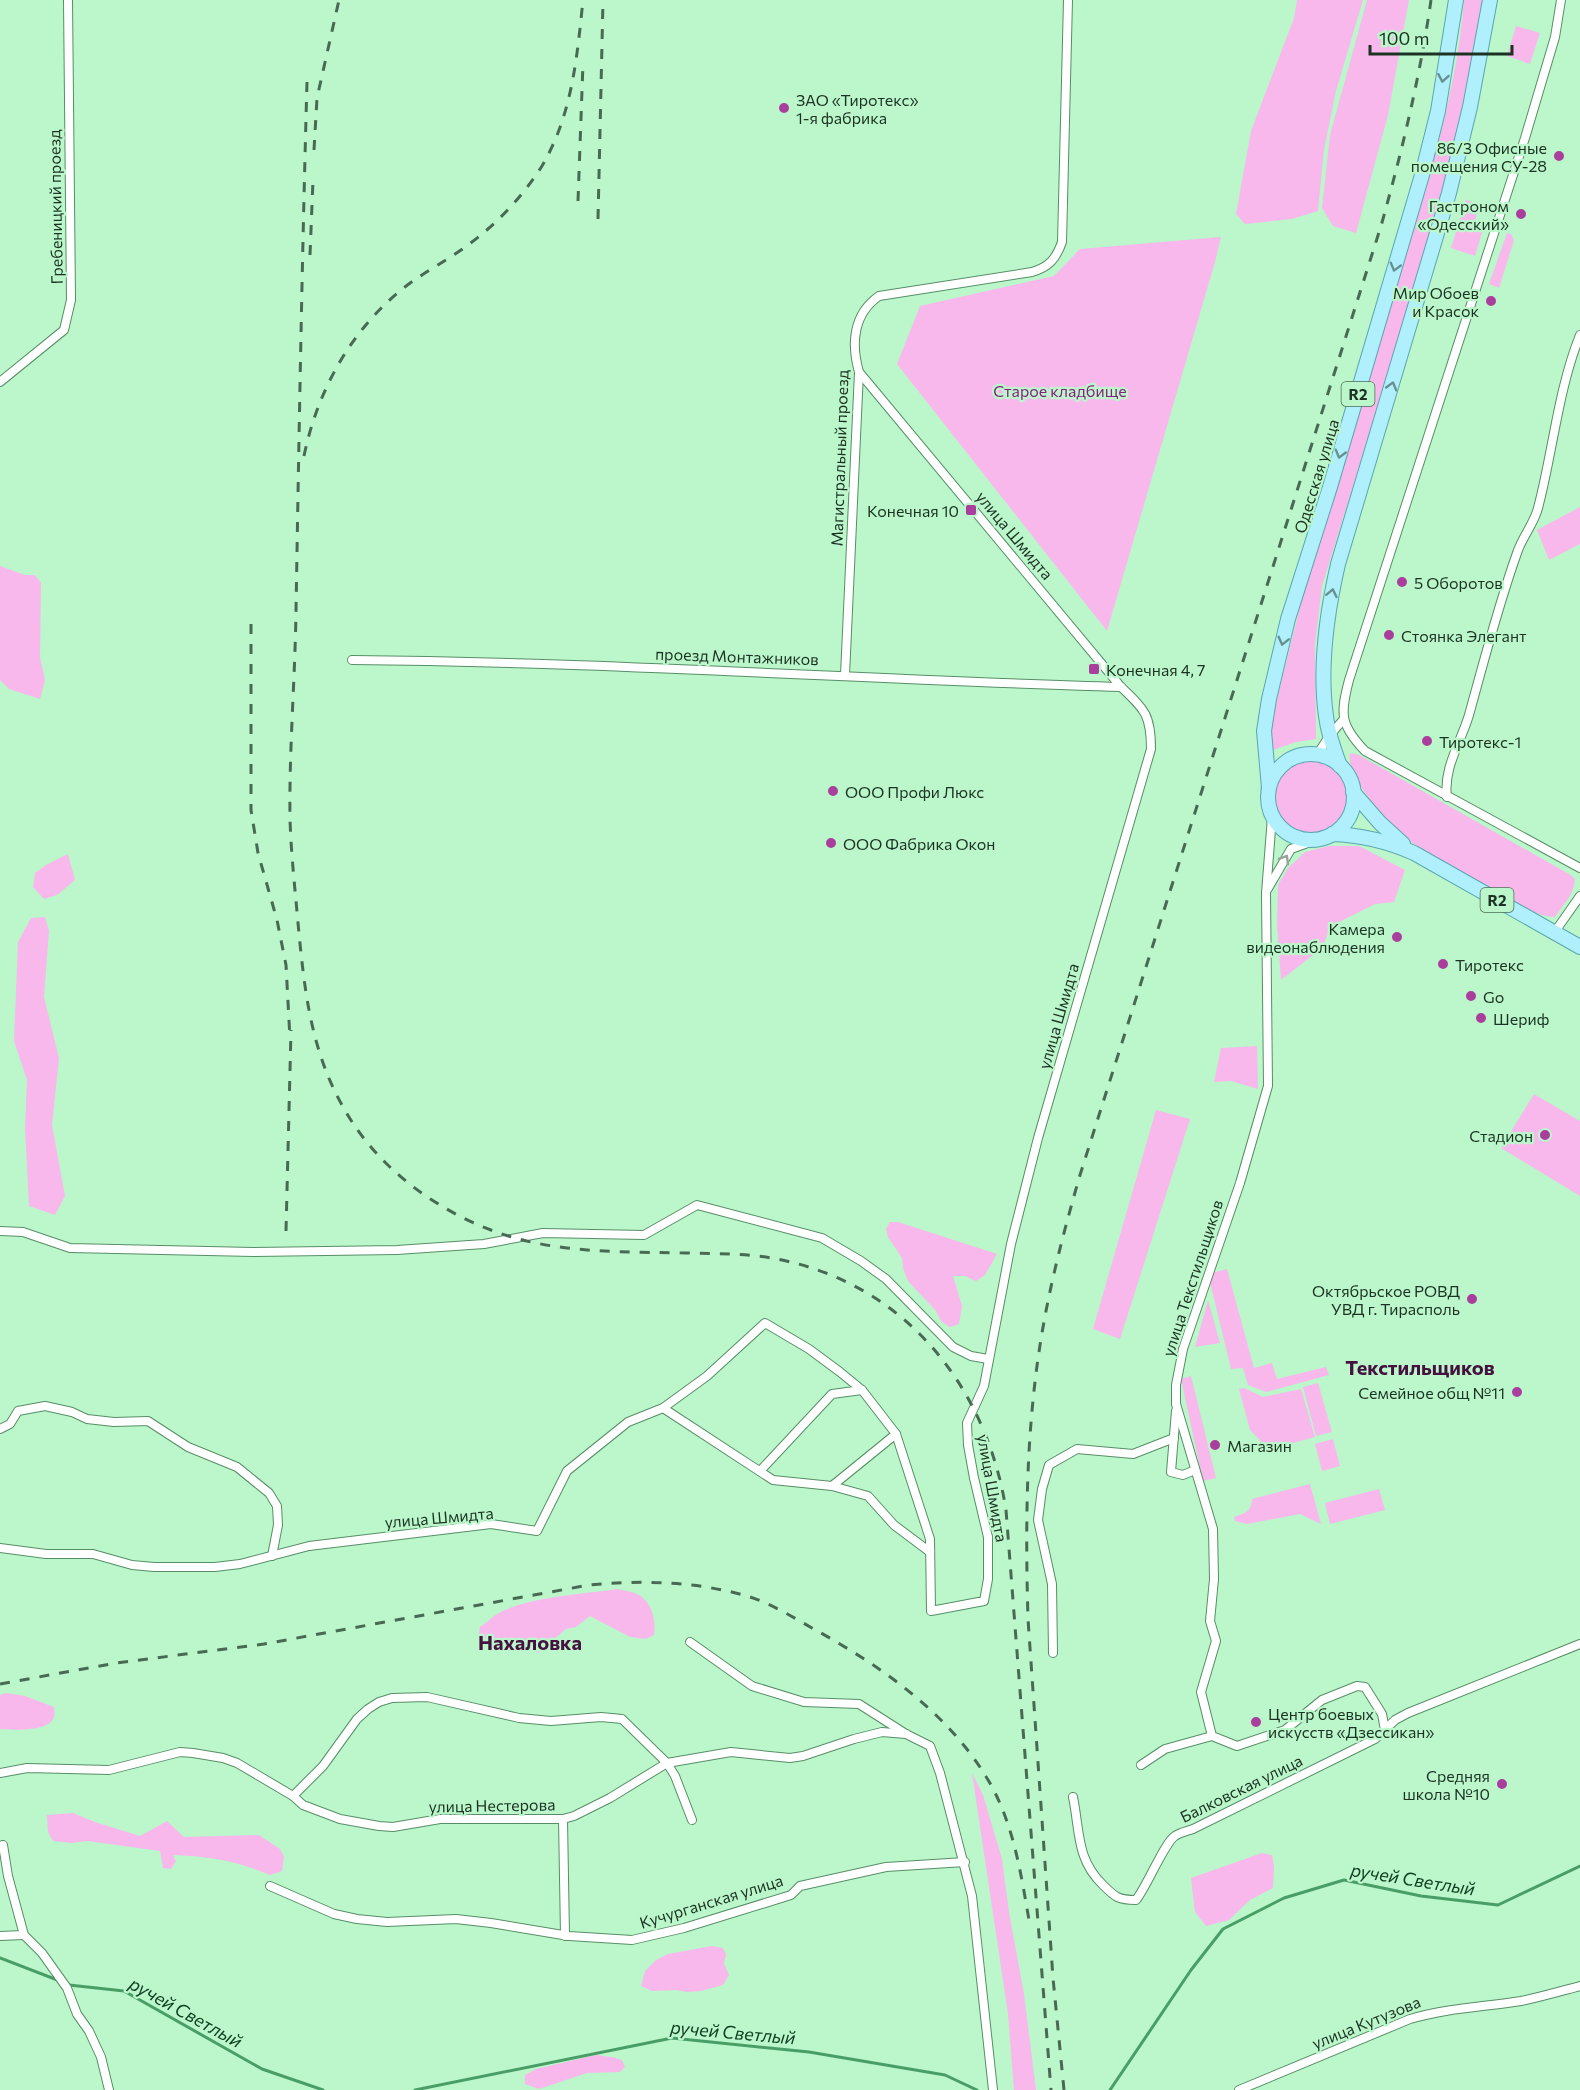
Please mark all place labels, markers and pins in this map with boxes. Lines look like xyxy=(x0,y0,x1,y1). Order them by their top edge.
place label: ЗАО «Тиротекс» 1-я фабрика xyxy=(796,90,919,127)
marker: ЗАО «Тиротекс» 1-я фабрика xyxy=(777,101,791,115)
place label: 86/3 Офисные помещения СУ-28 xyxy=(1411,138,1547,175)
marker: 86/3 Офисные помещения СУ-28 xyxy=(1552,149,1566,163)
place label: Гастроном «Одесский» xyxy=(1417,196,1509,233)
marker: Гастроном «Одесский» xyxy=(1514,207,1528,221)
place label: Мир Обоев и Красок xyxy=(1393,283,1479,320)
marker: Мир Обоев и Красок xyxy=(1484,294,1498,308)
place label: Конечная 10 xyxy=(867,501,959,520)
marker: Конечная 10 xyxy=(964,503,978,517)
place label: 5 Оборотов xyxy=(1414,573,1503,592)
marker: 5 Оборотов xyxy=(1395,575,1409,589)
place label: Стоянка Элегант xyxy=(1401,626,1527,645)
marker: Стоянка Элегант xyxy=(1382,628,1396,642)
place label: Конечная 4, 7 xyxy=(1106,660,1205,679)
marker: Конечная 4, 7 xyxy=(1087,662,1101,676)
place label: Тиротекс-1 xyxy=(1439,732,1521,751)
marker: Тиротекс-1 xyxy=(1420,734,1434,748)
place label: ООО Профи Люкс xyxy=(845,782,984,801)
marker: ООО Профи Люкс xyxy=(826,784,840,798)
place label: ООО Фабрика Окон xyxy=(843,834,995,853)
marker: ООО Фабрика Окон xyxy=(824,836,838,850)
place label: Камера видеонаблюдения xyxy=(1246,919,1385,956)
marker: Камера видеонаблюдения xyxy=(1390,930,1404,944)
place label: Тиротекс xyxy=(1455,955,1524,974)
marker: Тиротекс xyxy=(1436,957,1450,971)
place label: Go xyxy=(1483,987,1504,1006)
marker: Go xyxy=(1464,989,1478,1003)
place label: Шериф xyxy=(1493,1009,1549,1028)
marker: Шериф xyxy=(1474,1011,1488,1025)
place label: Стадион xyxy=(1469,1126,1533,1145)
marker: Стадион xyxy=(1538,1128,1552,1142)
place label: Октябрьское РОВД УВД г. Тирасполь xyxy=(1312,1281,1460,1318)
marker: Октябрьское РОВД УВД г. Тирасполь xyxy=(1465,1292,1479,1306)
place label: Семейное общ №11 xyxy=(1358,1383,1505,1402)
marker: Семейное общ №11 xyxy=(1510,1385,1524,1399)
place label: Магазин xyxy=(1227,1436,1292,1455)
marker: Магазин xyxy=(1208,1438,1222,1452)
place label: Центр боевых искусств «Дзессикан» xyxy=(1268,1704,1434,1741)
marker: Центр боевых искусств «Дзессикан» xyxy=(1249,1715,1263,1729)
place label: Средняя школа №10 xyxy=(1402,1766,1490,1803)
marker: Средняя школа №10 xyxy=(1495,1777,1509,1791)

